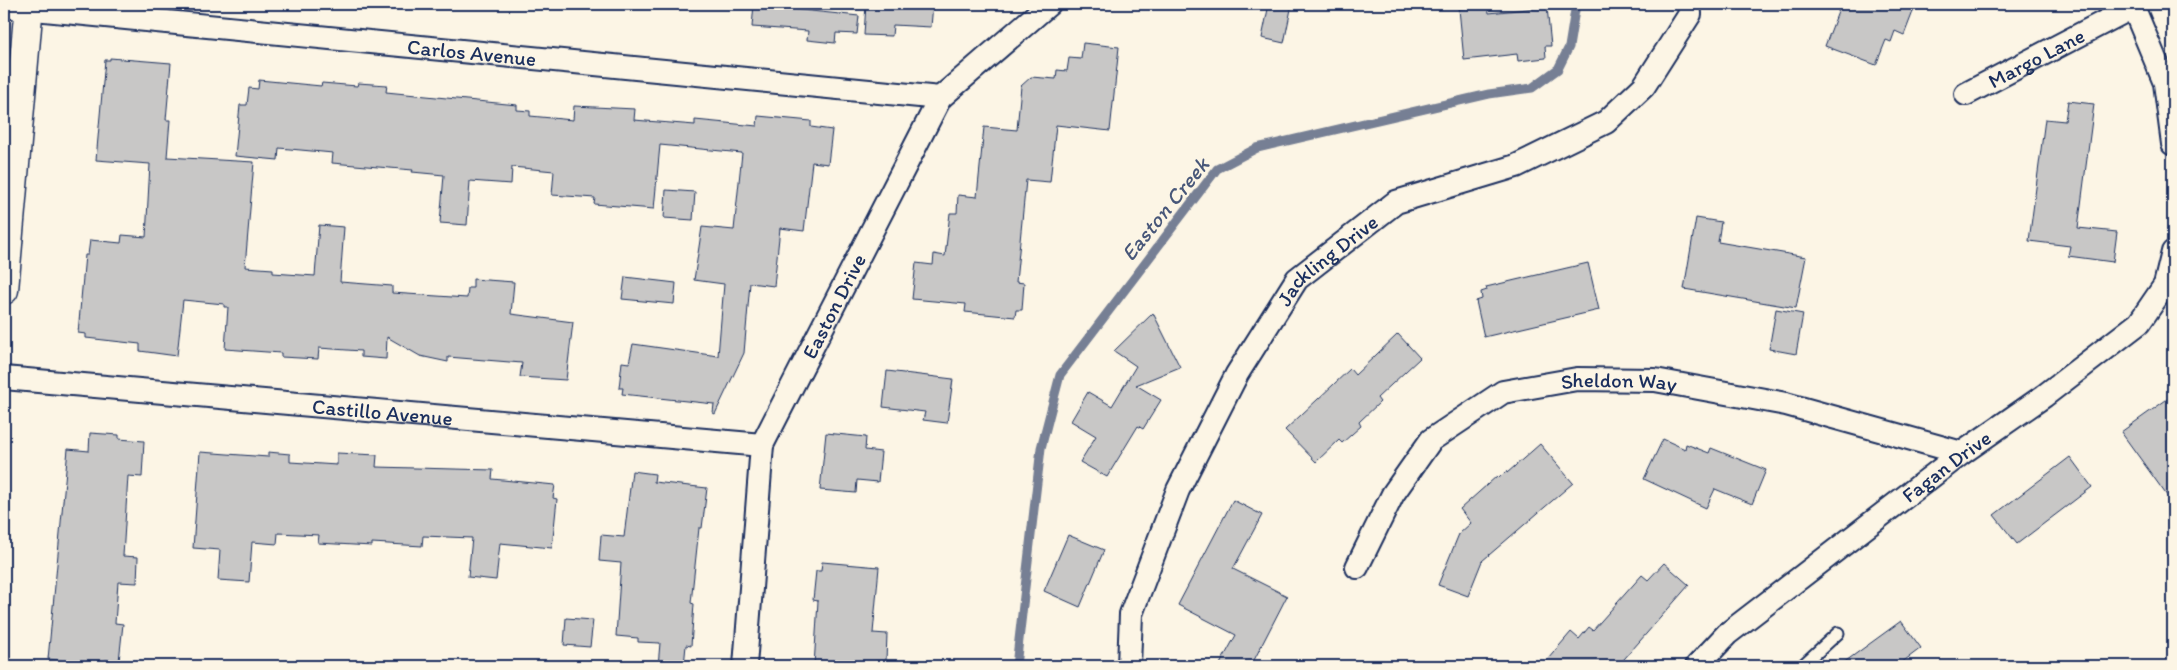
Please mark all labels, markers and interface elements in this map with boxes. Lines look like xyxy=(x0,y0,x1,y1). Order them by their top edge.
street label: Margo Lane xyxy=(1984,22,2089,93)
street label: Carlos Avenue xyxy=(406,33,537,71)
water label: Easton Creek xyxy=(1115,150,1216,266)
street label: Jackling Drive xyxy=(1271,209,1382,310)
street label: Easton Drive xyxy=(796,249,871,363)
street label: Sheldon Way xyxy=(1559,366,1679,396)
street label: Castillo Avenue xyxy=(311,393,454,430)
street label: Fagan Drive xyxy=(1897,425,1995,507)

